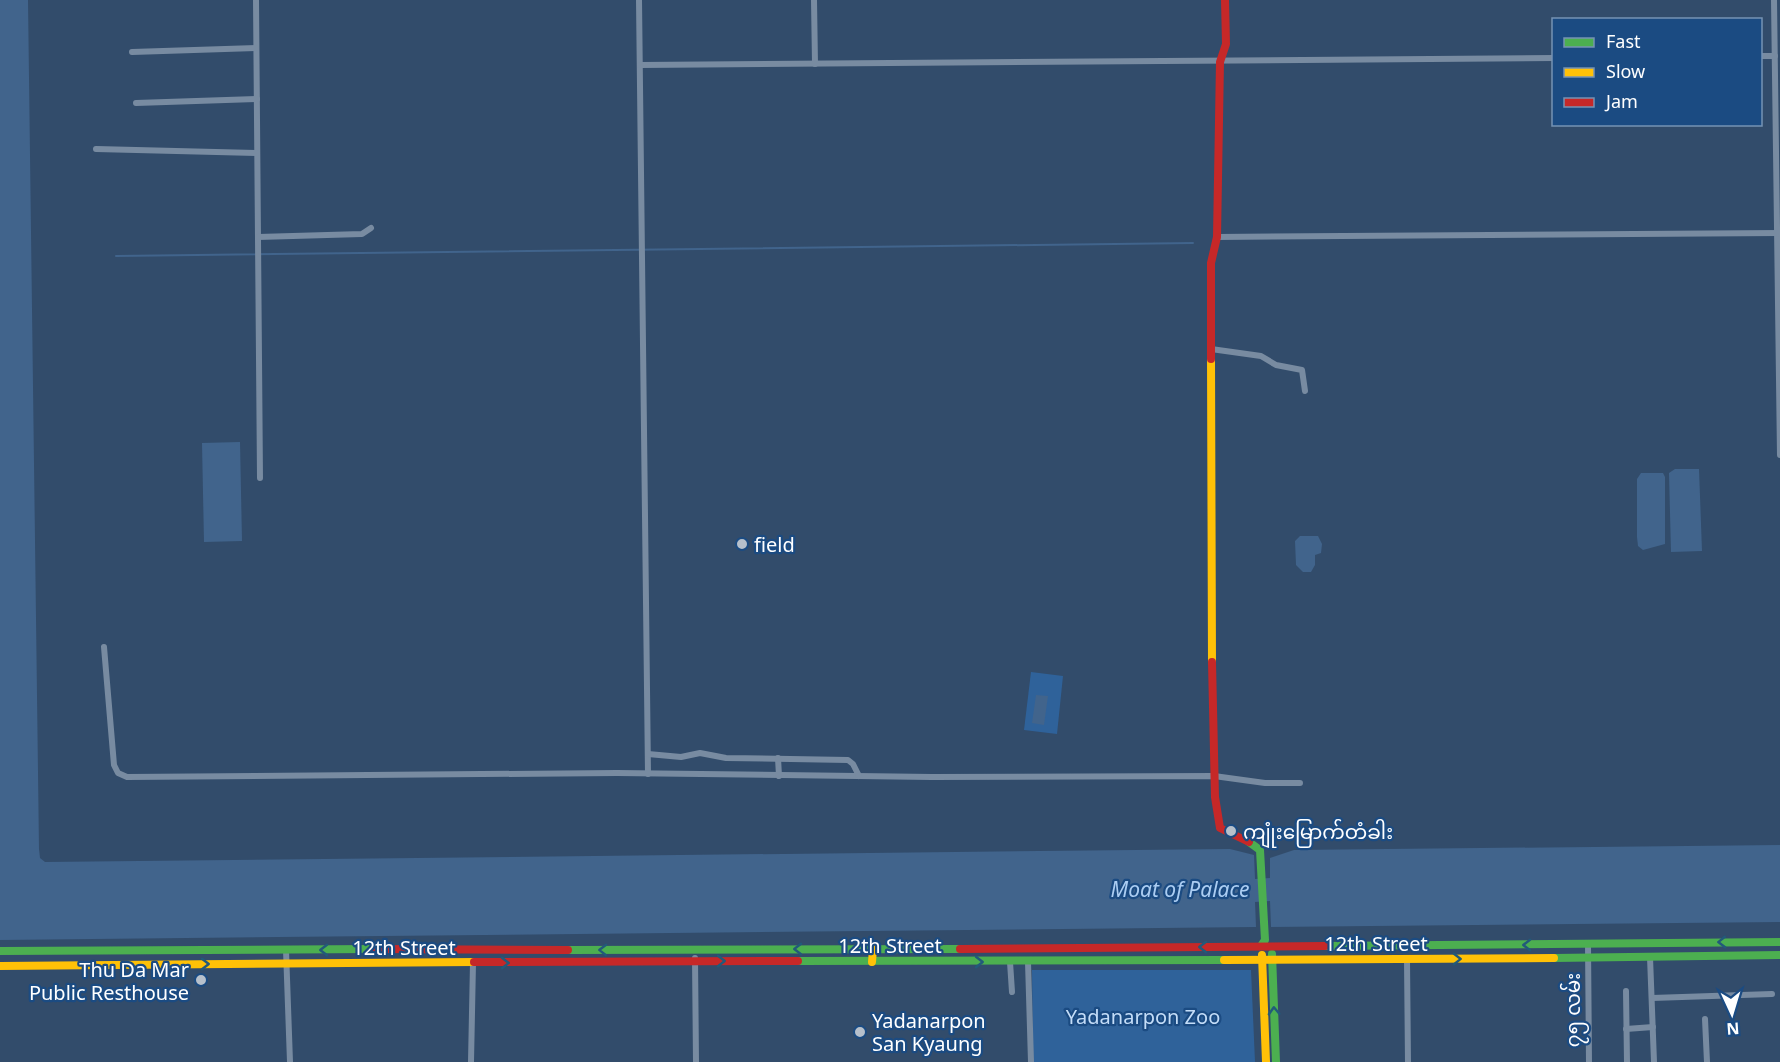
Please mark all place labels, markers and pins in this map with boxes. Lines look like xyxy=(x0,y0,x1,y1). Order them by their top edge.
place label: field xyxy=(754,531,795,558)
marker: field xyxy=(735,537,749,551)
place label: ကျုံးမြောက်တံခါး xyxy=(1243,818,1393,848)
marker: ကျုံးမြောက်တံခါး xyxy=(1224,824,1238,838)
place label: Thu Da Mar Public Resthouse xyxy=(29,956,189,1006)
marker: Thu Da Mar Public Resthouse xyxy=(194,973,208,987)
place label: Yadanarpon San Kyaung xyxy=(872,1007,986,1057)
marker: Yadanarpon San Kyaung xyxy=(853,1025,867,1039)

